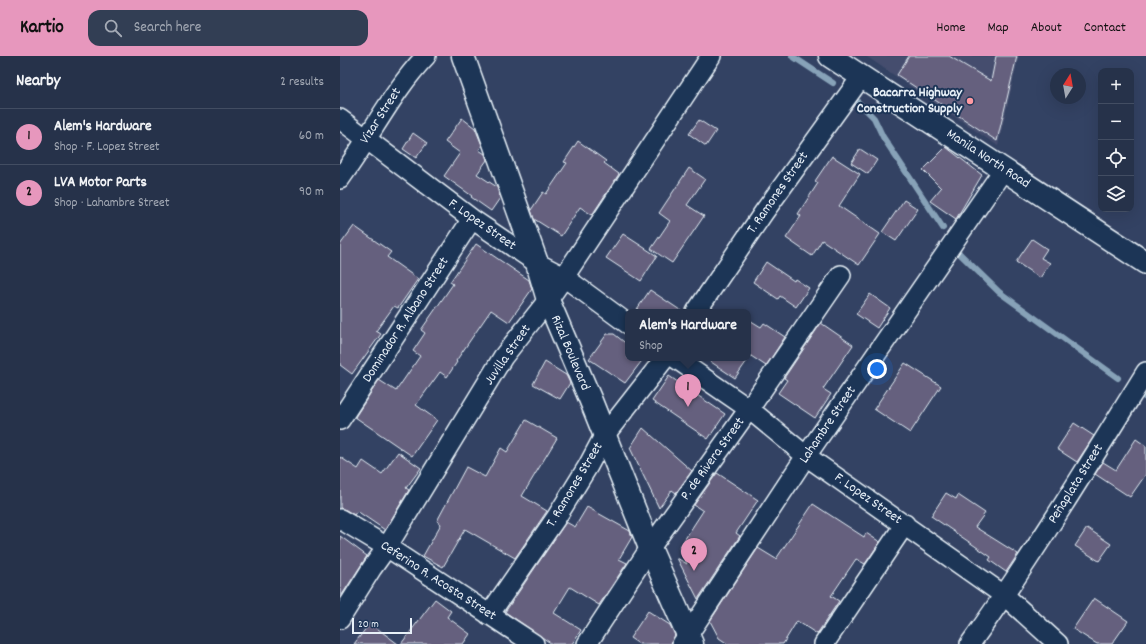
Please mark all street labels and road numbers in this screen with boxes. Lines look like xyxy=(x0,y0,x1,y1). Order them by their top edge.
street label: Vizar Street xyxy=(355,84,407,148)
street label: Manila North Road xyxy=(942,124,1034,194)
street label: T. Ramones Street xyxy=(742,148,814,238)
street label: F. Lopez Street xyxy=(444,194,520,256)
street label: Dominador R. Albano Street xyxy=(358,253,454,387)
street label: Rizal Boulevard xyxy=(545,312,595,394)
street label: Juvilla Street xyxy=(480,321,536,389)
street label: Lahambre Street xyxy=(795,382,861,468)
street label: P. de Rivera Street xyxy=(676,413,750,505)
street label: T. Ramones Street xyxy=(542,439,608,531)
street label: Peñaplata Street xyxy=(1043,440,1109,528)
street label: F. Lopez Street xyxy=(830,468,906,530)
street label: Ceferino R. Acosta Street xyxy=(376,536,500,626)

